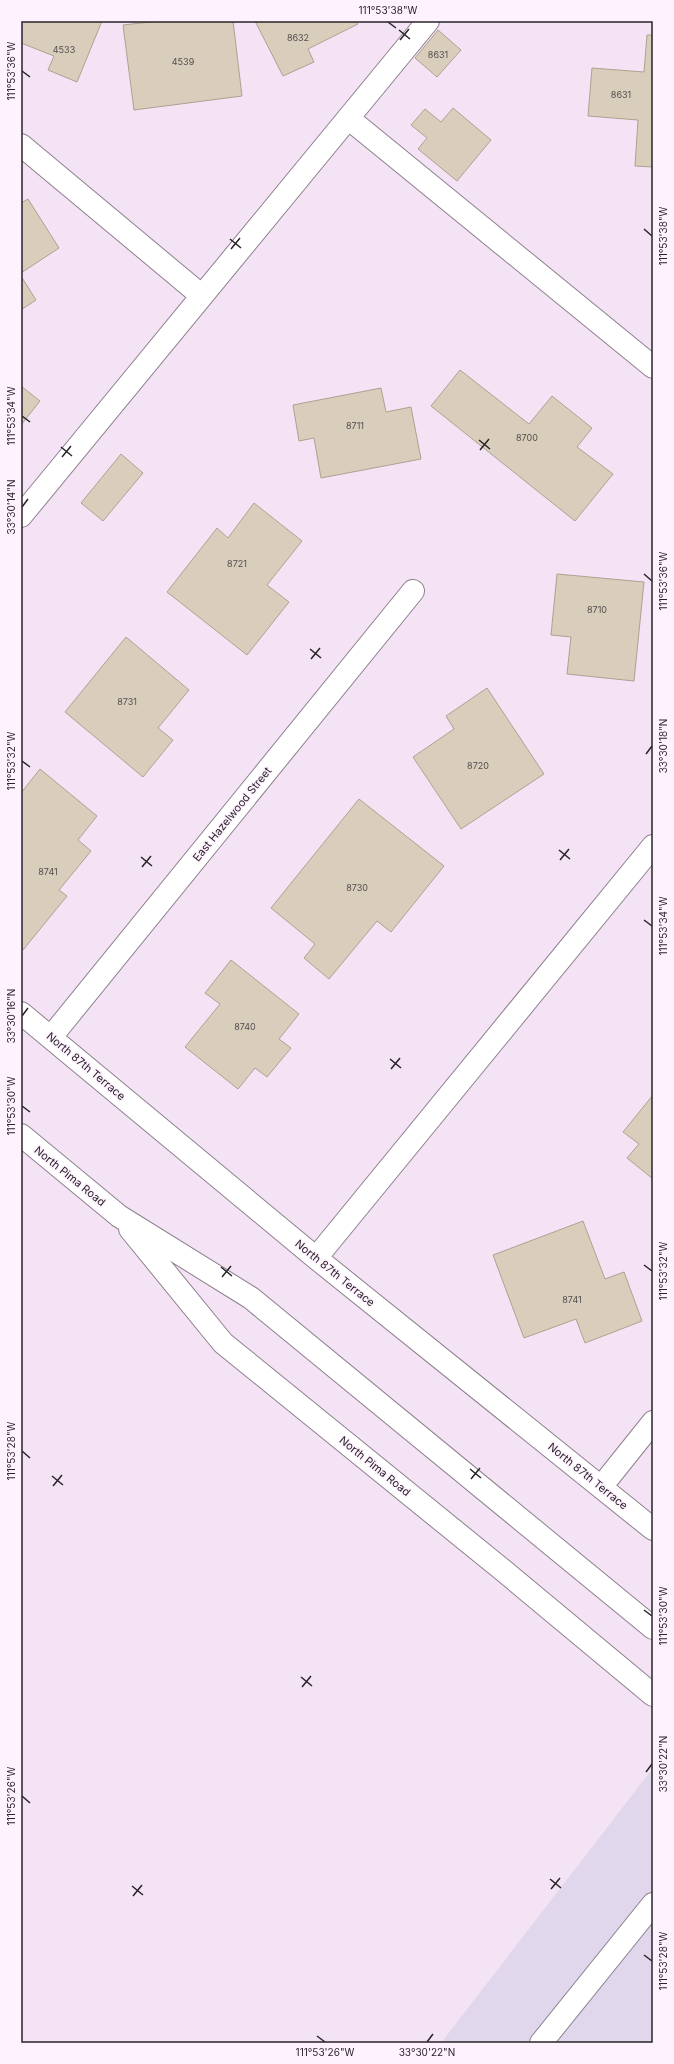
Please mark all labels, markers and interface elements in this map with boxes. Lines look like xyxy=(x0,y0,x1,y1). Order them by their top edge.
text: 111°53'38"W xyxy=(359,4,418,16)
house number: 8632 xyxy=(287,32,309,43)
text: 111°53'36"W xyxy=(5,41,17,100)
house number: 4533 xyxy=(53,44,76,55)
house number: 8631 xyxy=(428,49,448,60)
house number: 4539 xyxy=(172,56,195,67)
house number: 8631 xyxy=(611,89,631,100)
text: 111°53'38"W xyxy=(657,206,669,265)
text: 111°53'34"W xyxy=(5,386,17,446)
house number: 8711 xyxy=(346,420,364,431)
house number: 8700 xyxy=(516,432,538,443)
text: 33°30'14"N xyxy=(5,480,17,534)
text: 111°53'36"W xyxy=(657,551,669,610)
house number: 8721 xyxy=(227,558,247,569)
house number: 8710 xyxy=(587,604,607,615)
house number: 8731 xyxy=(117,696,137,707)
text: 33°30'18"N xyxy=(657,719,669,773)
text: 111°53'32"W xyxy=(5,731,17,790)
house number: 8720 xyxy=(467,760,489,771)
street label: East Hazelwood Street xyxy=(190,764,275,864)
house number: 8741 xyxy=(38,866,58,877)
house number: 8730 xyxy=(346,882,368,893)
text: 111°53'34"W xyxy=(657,896,669,956)
text: 33°30'16"N xyxy=(5,989,17,1043)
house number: 8740 xyxy=(234,1021,256,1032)
street label: North 87th Terrace xyxy=(44,1029,128,1103)
text: 111°53'30"W xyxy=(5,1076,17,1136)
street label: North Pima Road xyxy=(32,1143,108,1209)
street label: North 87th Terrace xyxy=(292,1237,378,1309)
text: 111°53'32"W xyxy=(657,1241,669,1300)
house number: 8741 xyxy=(562,1294,582,1305)
text: 111°53'28"W xyxy=(5,1421,17,1480)
street label: North Pima Road xyxy=(337,1433,413,1499)
street label: North 87th Terrace xyxy=(545,1440,631,1512)
text: 111°53'30"W xyxy=(657,1586,669,1646)
text: 33°30'22"N xyxy=(657,1736,669,1792)
text: 111°53'26"W xyxy=(5,1766,17,1825)
text: 111°53'28"W xyxy=(657,1931,669,1990)
text: 111°53'26"W xyxy=(296,2046,355,2058)
text: 33°30'22"N xyxy=(399,2046,455,2058)

